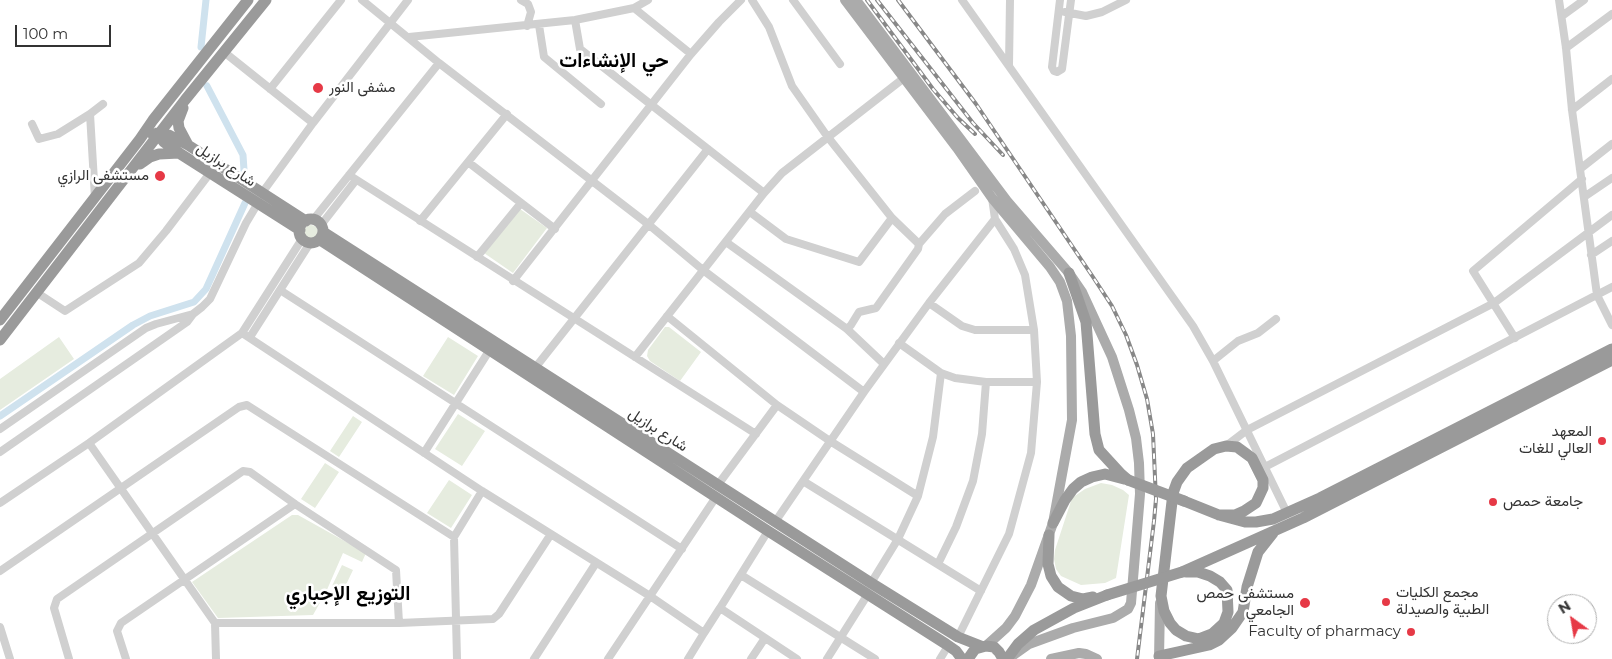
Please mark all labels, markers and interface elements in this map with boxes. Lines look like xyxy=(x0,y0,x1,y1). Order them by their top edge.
scale bar xyxy=(18,15,114,47)
text: 100 m xyxy=(23,24,68,43)
district label: حي الإنشاءات xyxy=(559,49,669,73)
place label: مشفى النور xyxy=(329,79,395,97)
marker: مشفى النور xyxy=(311,81,325,95)
street label: شارع برازيل xyxy=(193,139,259,191)
place label: مستشفى الرازي xyxy=(57,167,149,185)
marker: مستشفى الرازي xyxy=(153,169,167,183)
street label: شارع برازيل xyxy=(625,404,691,456)
place label: المعهد العالي للغات xyxy=(1519,423,1592,458)
marker: المعهد العالي للغات xyxy=(1596,435,1608,447)
place label: جامعة حمص xyxy=(1503,493,1583,511)
marker: جامعة حمص xyxy=(1487,496,1499,508)
district label: التوزيع الإجباري xyxy=(286,582,410,606)
place label: مجمع الكليات الطبية والصيدلة xyxy=(1396,584,1489,619)
place label: مستشفى حمص الجامعي xyxy=(1196,585,1294,620)
north arrow xyxy=(1547,594,1597,644)
marker: مستشفى حمص الجامعي xyxy=(1298,596,1312,610)
marker: مجمع الكليات الطبية والصيدلة xyxy=(1380,596,1392,608)
text: N xyxy=(1555,596,1574,618)
place label: Faculty of pharmacy xyxy=(1248,623,1401,641)
marker: Faculty of pharmacy xyxy=(1405,626,1417,638)

